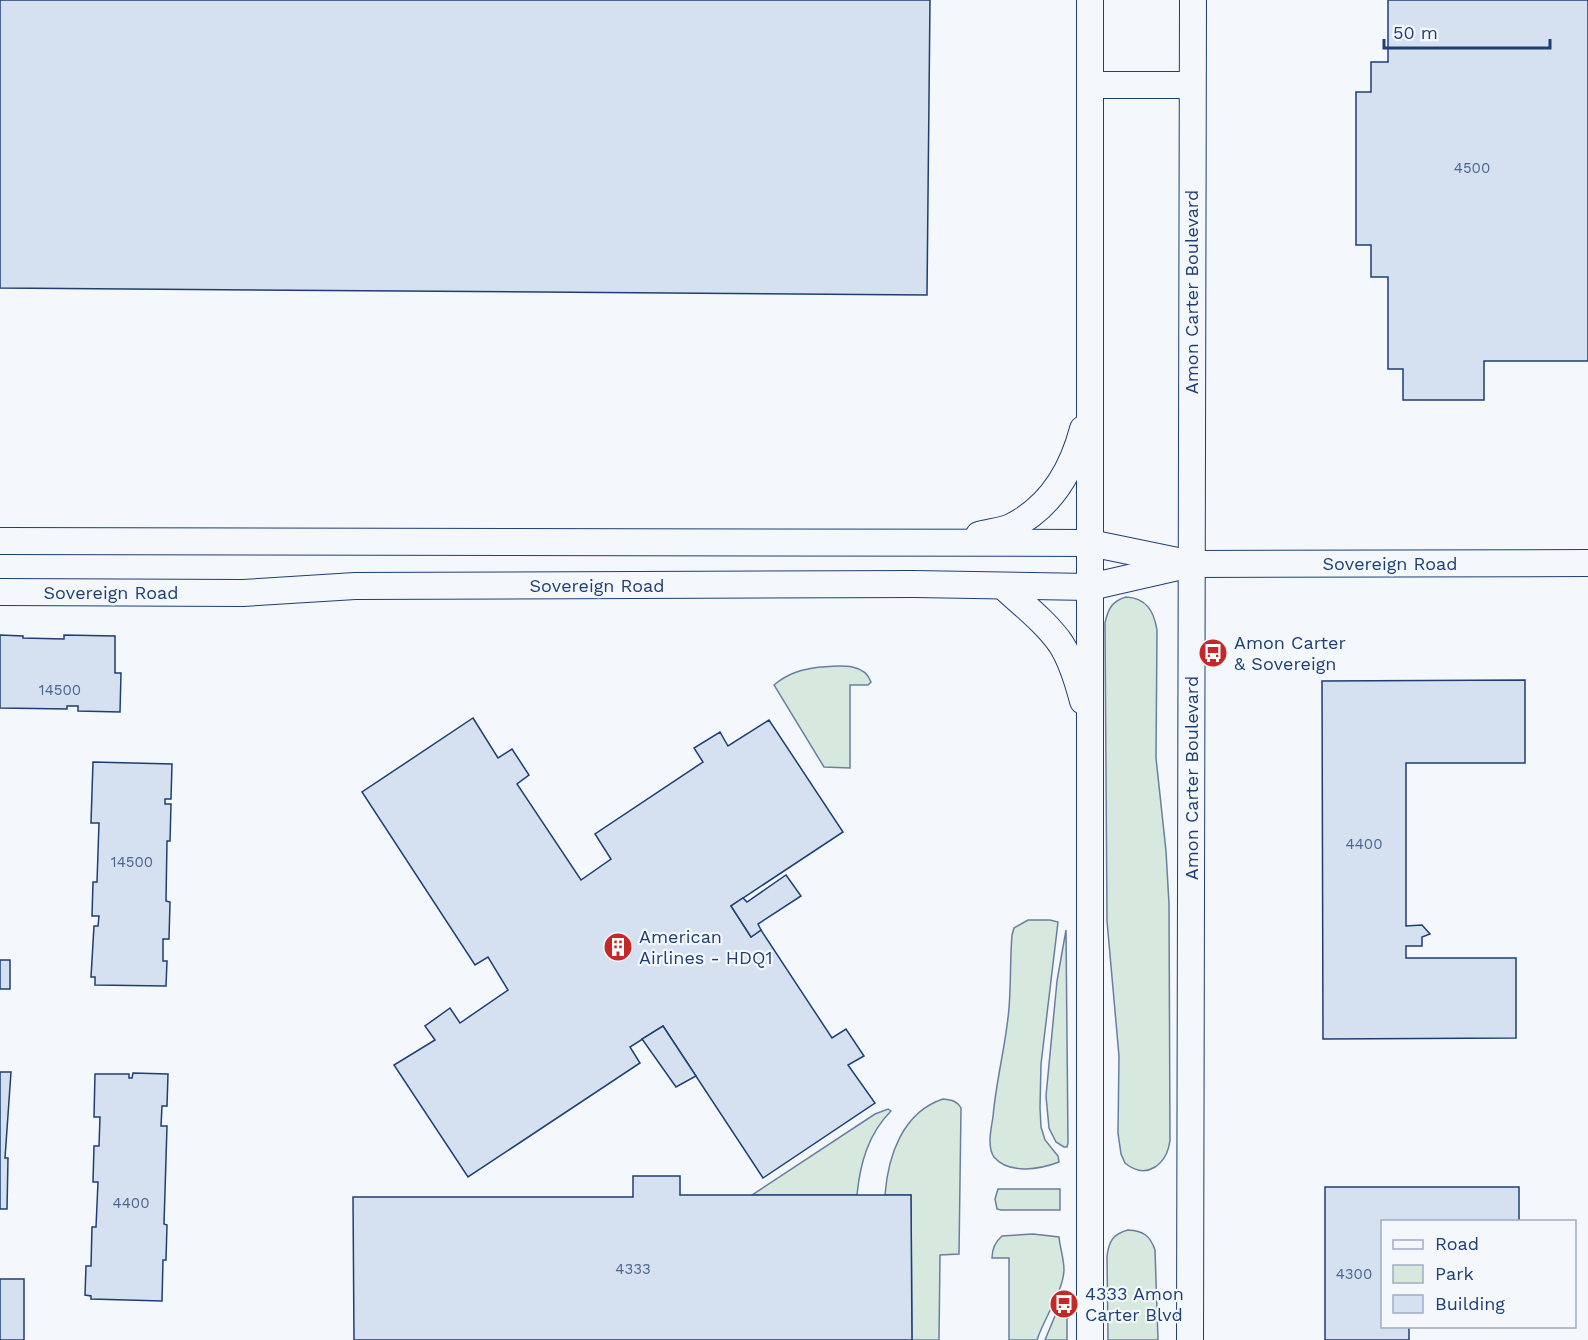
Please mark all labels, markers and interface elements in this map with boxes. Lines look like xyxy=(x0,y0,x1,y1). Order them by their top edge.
scale bar xyxy=(1384,12,1550,50)
text: 50 m xyxy=(1393,22,1438,43)
house number: 4500 xyxy=(1454,159,1490,177)
street label: Amon Carter Boulevard xyxy=(1181,190,1202,394)
street label: Sovereign Road xyxy=(1322,553,1458,574)
street label: Sovereign Road xyxy=(529,575,665,596)
street label: Sovereign Road xyxy=(43,582,179,603)
place label: Amon Carter & Sovereign xyxy=(1234,632,1346,674)
bus stop icon: Amon Carter & Sovereign xyxy=(1197,637,1229,669)
street label: Amon Carter Boulevard xyxy=(1181,676,1202,880)
house number: 14500 xyxy=(39,681,81,699)
house number: 4400 xyxy=(1346,835,1383,853)
house number: 14500 xyxy=(111,853,153,871)
place label: American Airlines - HDQ1 xyxy=(639,926,772,968)
building icon: American Airlines - HDQ1 xyxy=(602,931,634,963)
house number: 4400 xyxy=(113,1194,150,1212)
legend xyxy=(1381,1220,1576,1328)
text: Road xyxy=(1435,1233,1479,1254)
house number: 4333 xyxy=(615,1260,651,1278)
text: Park xyxy=(1435,1263,1474,1284)
house number: 4300 xyxy=(1336,1265,1372,1283)
place label: 4333 Amon Carter Blvd xyxy=(1085,1283,1184,1325)
bus stop icon: 4333 Amon Carter Blvd xyxy=(1048,1288,1080,1320)
text: Building xyxy=(1435,1293,1505,1314)

